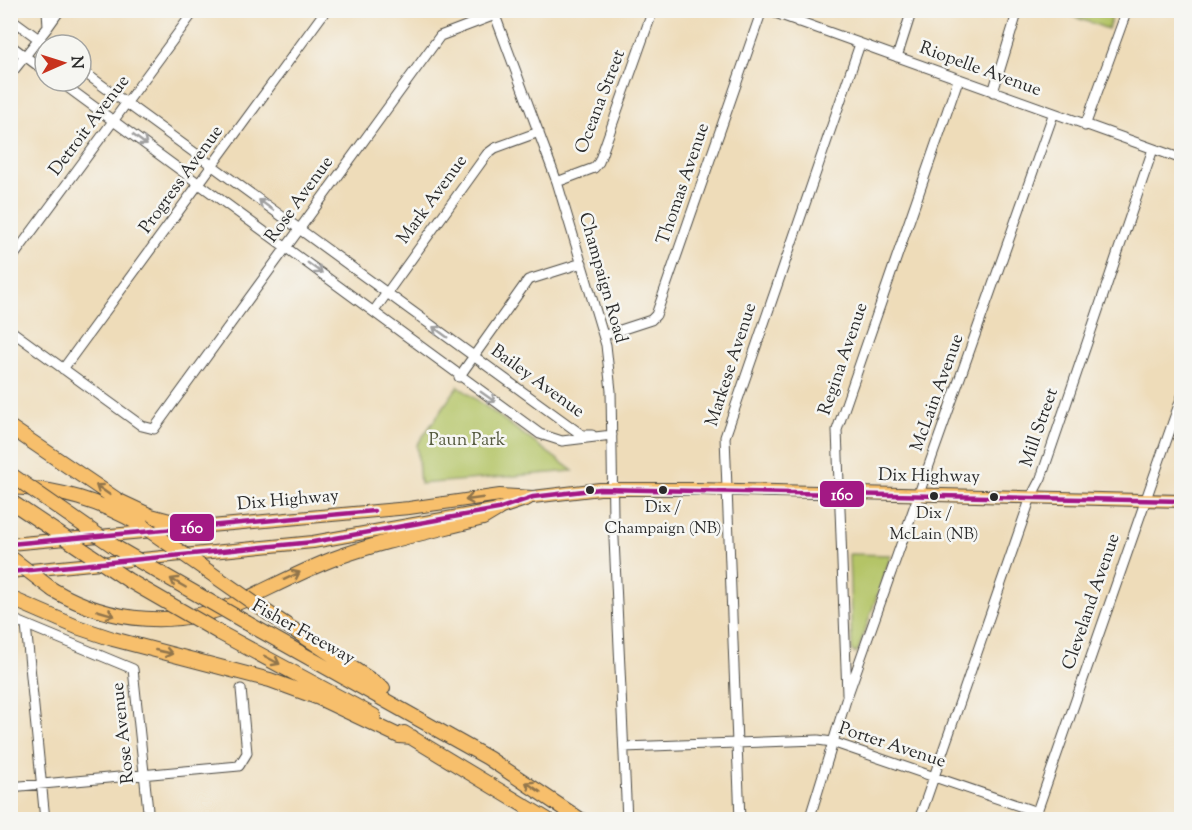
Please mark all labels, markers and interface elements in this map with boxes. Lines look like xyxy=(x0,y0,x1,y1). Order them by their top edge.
north arrow xyxy=(33,33,93,93)
street label: Riopelle Avenue xyxy=(915,36,1045,104)
street label: Oceana Street xyxy=(569,46,633,158)
text: N xyxy=(64,55,87,70)
street label: Detroit Avenue xyxy=(43,70,137,182)
street label: Progress Avenue xyxy=(134,120,230,240)
street label: Thomas Avenue xyxy=(651,120,717,248)
one-way arrow xyxy=(132,134,148,146)
street label: Mark Avenue xyxy=(392,150,474,250)
street label: Rose Avenue xyxy=(260,151,340,249)
one-way arrow xyxy=(258,199,274,211)
street label: Champaign Road xyxy=(571,209,633,347)
one-way arrow xyxy=(306,261,322,274)
street label: Regina Avenue xyxy=(813,299,875,419)
street label: Markese Avenue xyxy=(700,300,764,430)
one-way arrow xyxy=(433,326,449,339)
street label: McLain Avenue xyxy=(905,331,971,455)
street label: Bailey Avenue xyxy=(485,339,589,425)
street label: Mill Street xyxy=(1014,385,1066,471)
one-way arrow xyxy=(479,391,495,403)
park label: Paun Park xyxy=(428,428,506,454)
street label: Dix Highway xyxy=(878,463,980,491)
line badge: 160 xyxy=(819,480,865,508)
one-way arrow xyxy=(95,484,112,497)
street label: Dix Highway xyxy=(236,484,340,518)
unlabelled marker xyxy=(584,484,596,496)
marker: Dix / Champaign (NB) xyxy=(657,484,669,496)
text: 160 xyxy=(831,485,853,508)
marker: Dix / McLain (NB) xyxy=(928,490,940,502)
unlabelled marker xyxy=(988,491,1000,503)
one-way arrow xyxy=(465,493,485,504)
place label: Dix / Champaign (NB) xyxy=(605,497,721,541)
place label: Dix / McLain (NB) xyxy=(890,503,978,547)
line badge: 160 xyxy=(169,513,215,542)
text: 160 xyxy=(181,518,203,541)
street label: Cleveland Avenue xyxy=(1056,530,1128,674)
one-way arrow xyxy=(283,570,301,582)
one-way arrow xyxy=(170,577,187,589)
street label: Fisher Freeway xyxy=(247,594,359,672)
one-way arrow xyxy=(96,608,115,619)
one-way arrow xyxy=(155,646,174,658)
one-way arrow xyxy=(263,654,280,666)
street label: Rose Avenue xyxy=(106,681,142,785)
street label: Porter Avenue xyxy=(835,716,949,776)
one-way arrow xyxy=(525,781,542,793)

